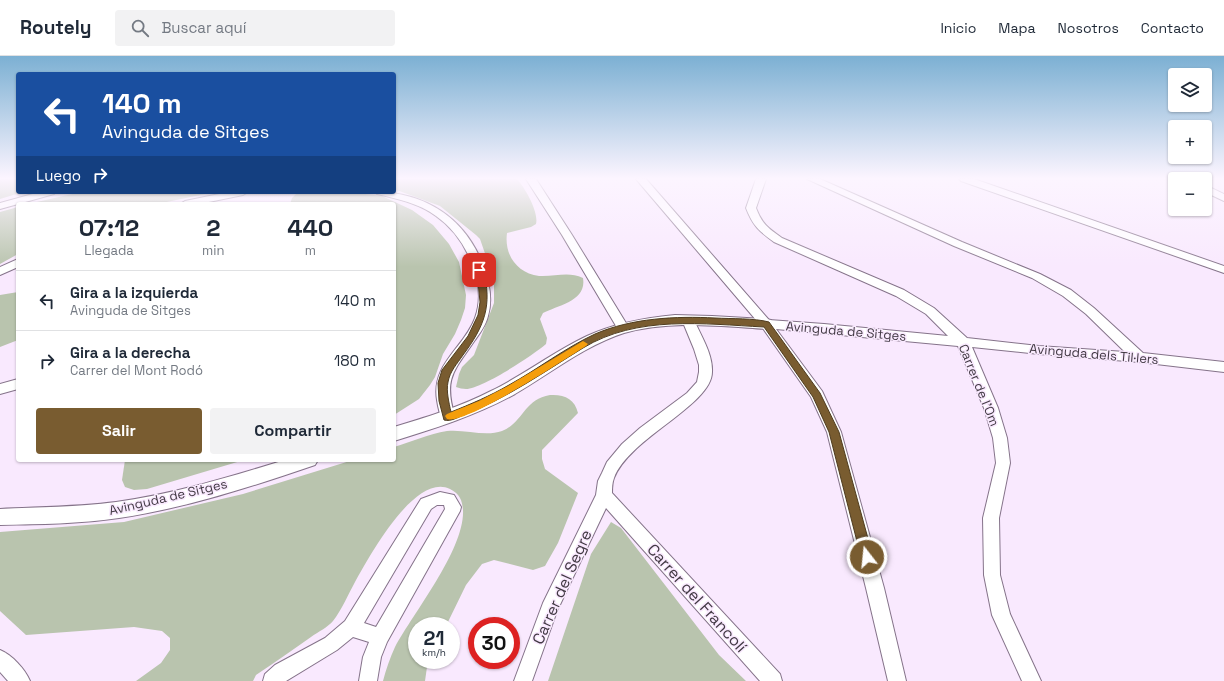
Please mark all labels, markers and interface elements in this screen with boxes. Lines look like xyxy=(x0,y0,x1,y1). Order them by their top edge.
search box xyxy=(115,10,395,46)
text: Routely xyxy=(20,15,91,40)
icon: search xyxy=(129,17,151,39)
text: Buscar aquí xyxy=(161,18,246,37)
text: Inicio xyxy=(940,19,976,37)
text: Mapa xyxy=(998,19,1036,37)
text: Nosotros xyxy=(1058,19,1119,37)
text: Contacto xyxy=(1141,19,1204,37)
map controls xyxy=(1168,68,1212,216)
button: layers xyxy=(1168,68,1212,112)
text: 140 m xyxy=(102,85,182,121)
icon: left xyxy=(36,88,88,140)
text: Avinguda de Sitges xyxy=(102,120,269,143)
button: + xyxy=(1168,120,1212,164)
icon: right xyxy=(89,164,111,186)
text: Luego xyxy=(36,166,81,185)
button: − xyxy=(1168,172,1212,216)
text: 07:12 xyxy=(79,212,139,243)
text: 2 xyxy=(206,212,220,243)
text: 440 xyxy=(287,212,333,243)
text: Llegada xyxy=(84,242,134,259)
text: min xyxy=(202,242,224,259)
text: m xyxy=(305,242,316,259)
pin xyxy=(462,253,496,287)
icon: arrive xyxy=(468,259,490,281)
text: Gira a la izquierda xyxy=(70,283,198,302)
icon: left xyxy=(36,290,58,312)
text: 140 m xyxy=(334,291,376,310)
text: Avinguda de Sitges xyxy=(70,302,191,319)
street label: Avinguda de Sitges xyxy=(785,317,907,345)
street label: Avinguda dels Til·lers xyxy=(1029,340,1159,368)
street label: Carrer de l'Om xyxy=(955,342,1003,428)
text: Gira a la derecha xyxy=(70,343,190,362)
icon: right xyxy=(36,350,58,372)
text: 180 m xyxy=(334,351,376,370)
text: Carrer del Mont Rodó xyxy=(70,362,203,379)
button: Salir xyxy=(36,408,202,454)
button: Compartir xyxy=(210,408,376,454)
street label: Avinguda de Sitges xyxy=(107,475,229,519)
street label: Carrer del Segre xyxy=(527,526,597,648)
position arrow xyxy=(846,536,888,578)
street label: Carrer del Francolí xyxy=(643,539,751,657)
speed limit sign: 30 xyxy=(468,617,520,669)
text: 21 xyxy=(424,625,444,651)
text: km/h xyxy=(422,646,446,659)

